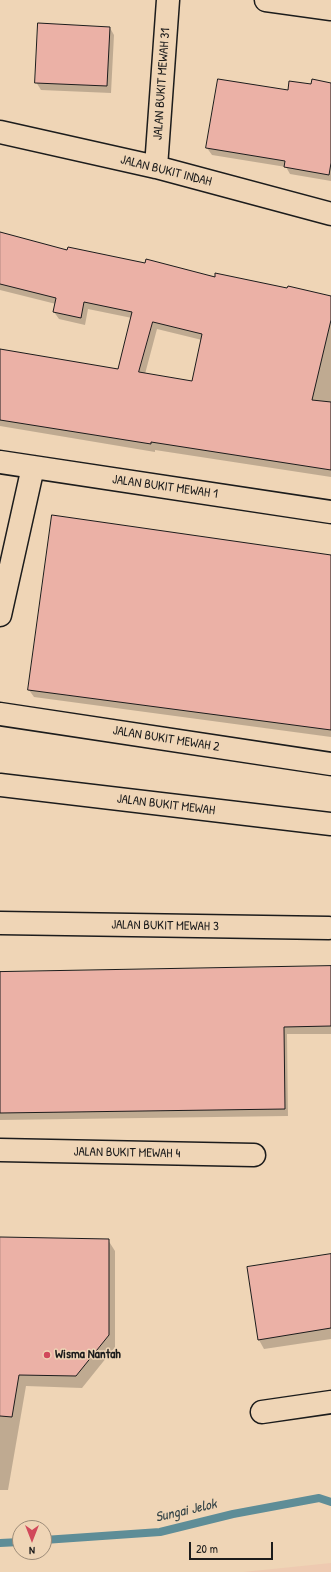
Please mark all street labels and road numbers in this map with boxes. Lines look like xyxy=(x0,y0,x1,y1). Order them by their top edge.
street label: JALAN BUKIT MEWAH 31 xyxy=(150,27,174,141)
street label: JALAN BUKIT INDAH xyxy=(119,152,213,190)
street label: JALAN BUKIT MEWAH 1 xyxy=(111,472,219,502)
street label: JALAN BUKIT MEWAH 2 xyxy=(111,723,221,755)
street label: JALAN BUKIT MEWAH xyxy=(116,791,216,819)
street label: JALAN BUKIT MEWAH 3 xyxy=(111,917,219,935)
street label: JALAN BUKIT MEWAH 4 xyxy=(74,1144,180,1162)

